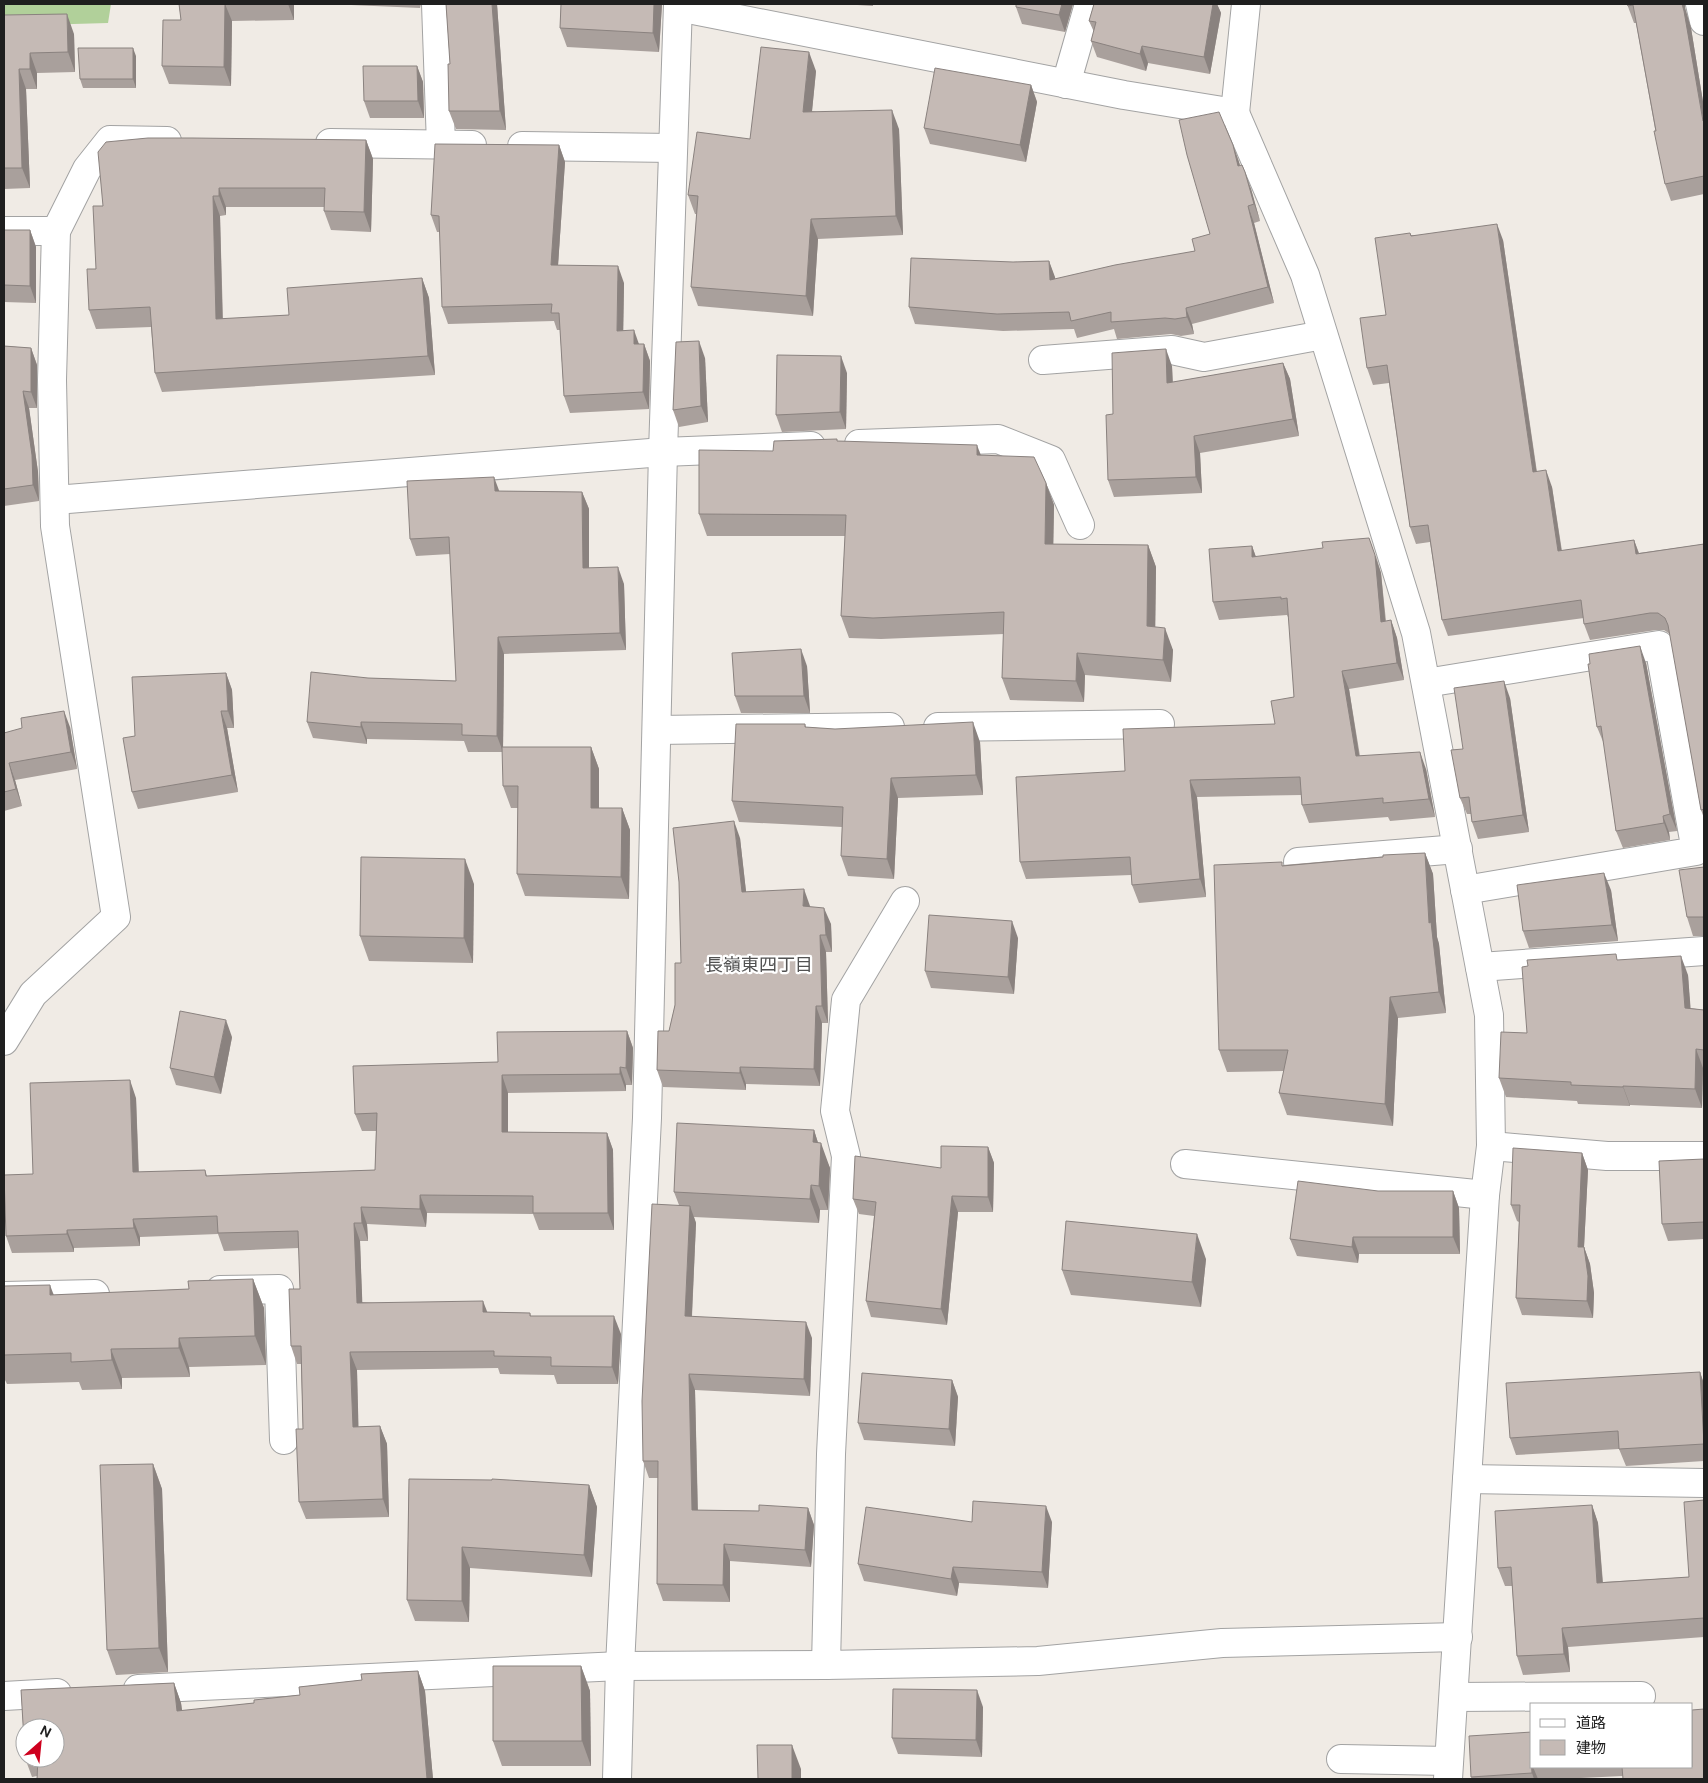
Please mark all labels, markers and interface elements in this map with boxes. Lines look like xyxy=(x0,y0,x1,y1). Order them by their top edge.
district label: 長嶺東四丁目 xyxy=(705,953,813,977)
legend xyxy=(1530,1703,1693,1768)
text: 道路 xyxy=(1576,1713,1606,1733)
north arrow xyxy=(15,1718,65,1768)
text: N xyxy=(37,1721,55,1742)
text: 建物 xyxy=(1576,1738,1606,1758)

